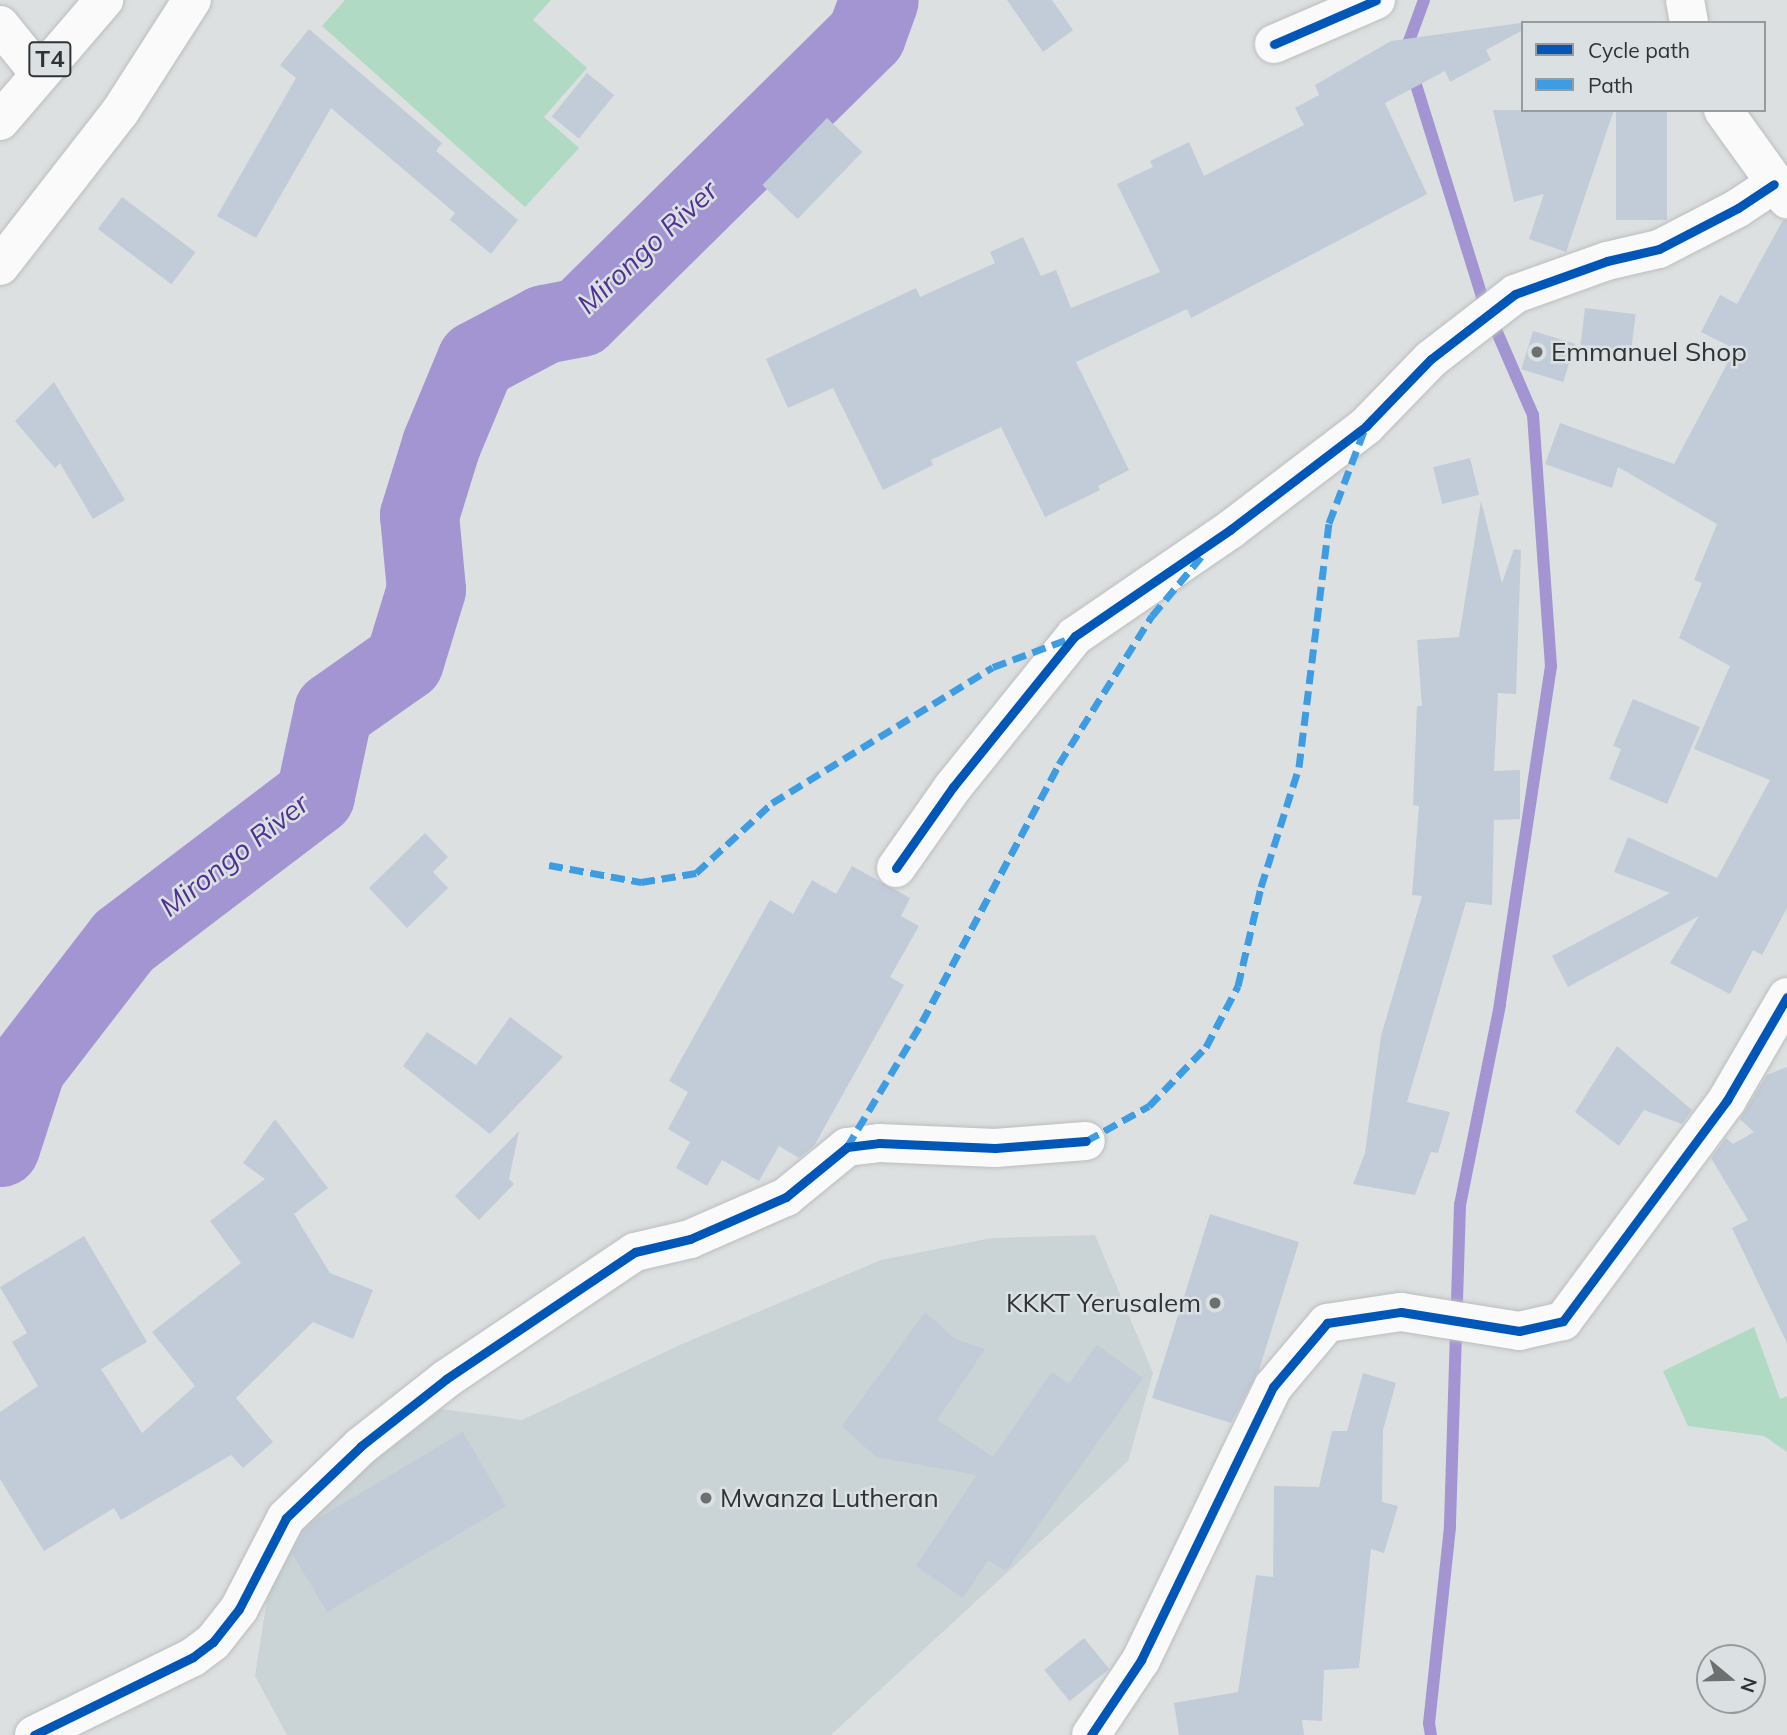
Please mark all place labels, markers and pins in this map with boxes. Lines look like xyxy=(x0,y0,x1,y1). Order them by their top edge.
place label: Emmanuel Shop xyxy=(1551,336,1747,368)
marker: Emmanuel Shop xyxy=(1529,344,1545,360)
place label: KKKT Yerusalem xyxy=(1006,1287,1201,1319)
marker: KKKT Yerusalem xyxy=(1207,1295,1223,1311)
place label: Mwanza Lutheran xyxy=(720,1482,939,1514)
marker: Mwanza Lutheran xyxy=(698,1490,714,1506)

